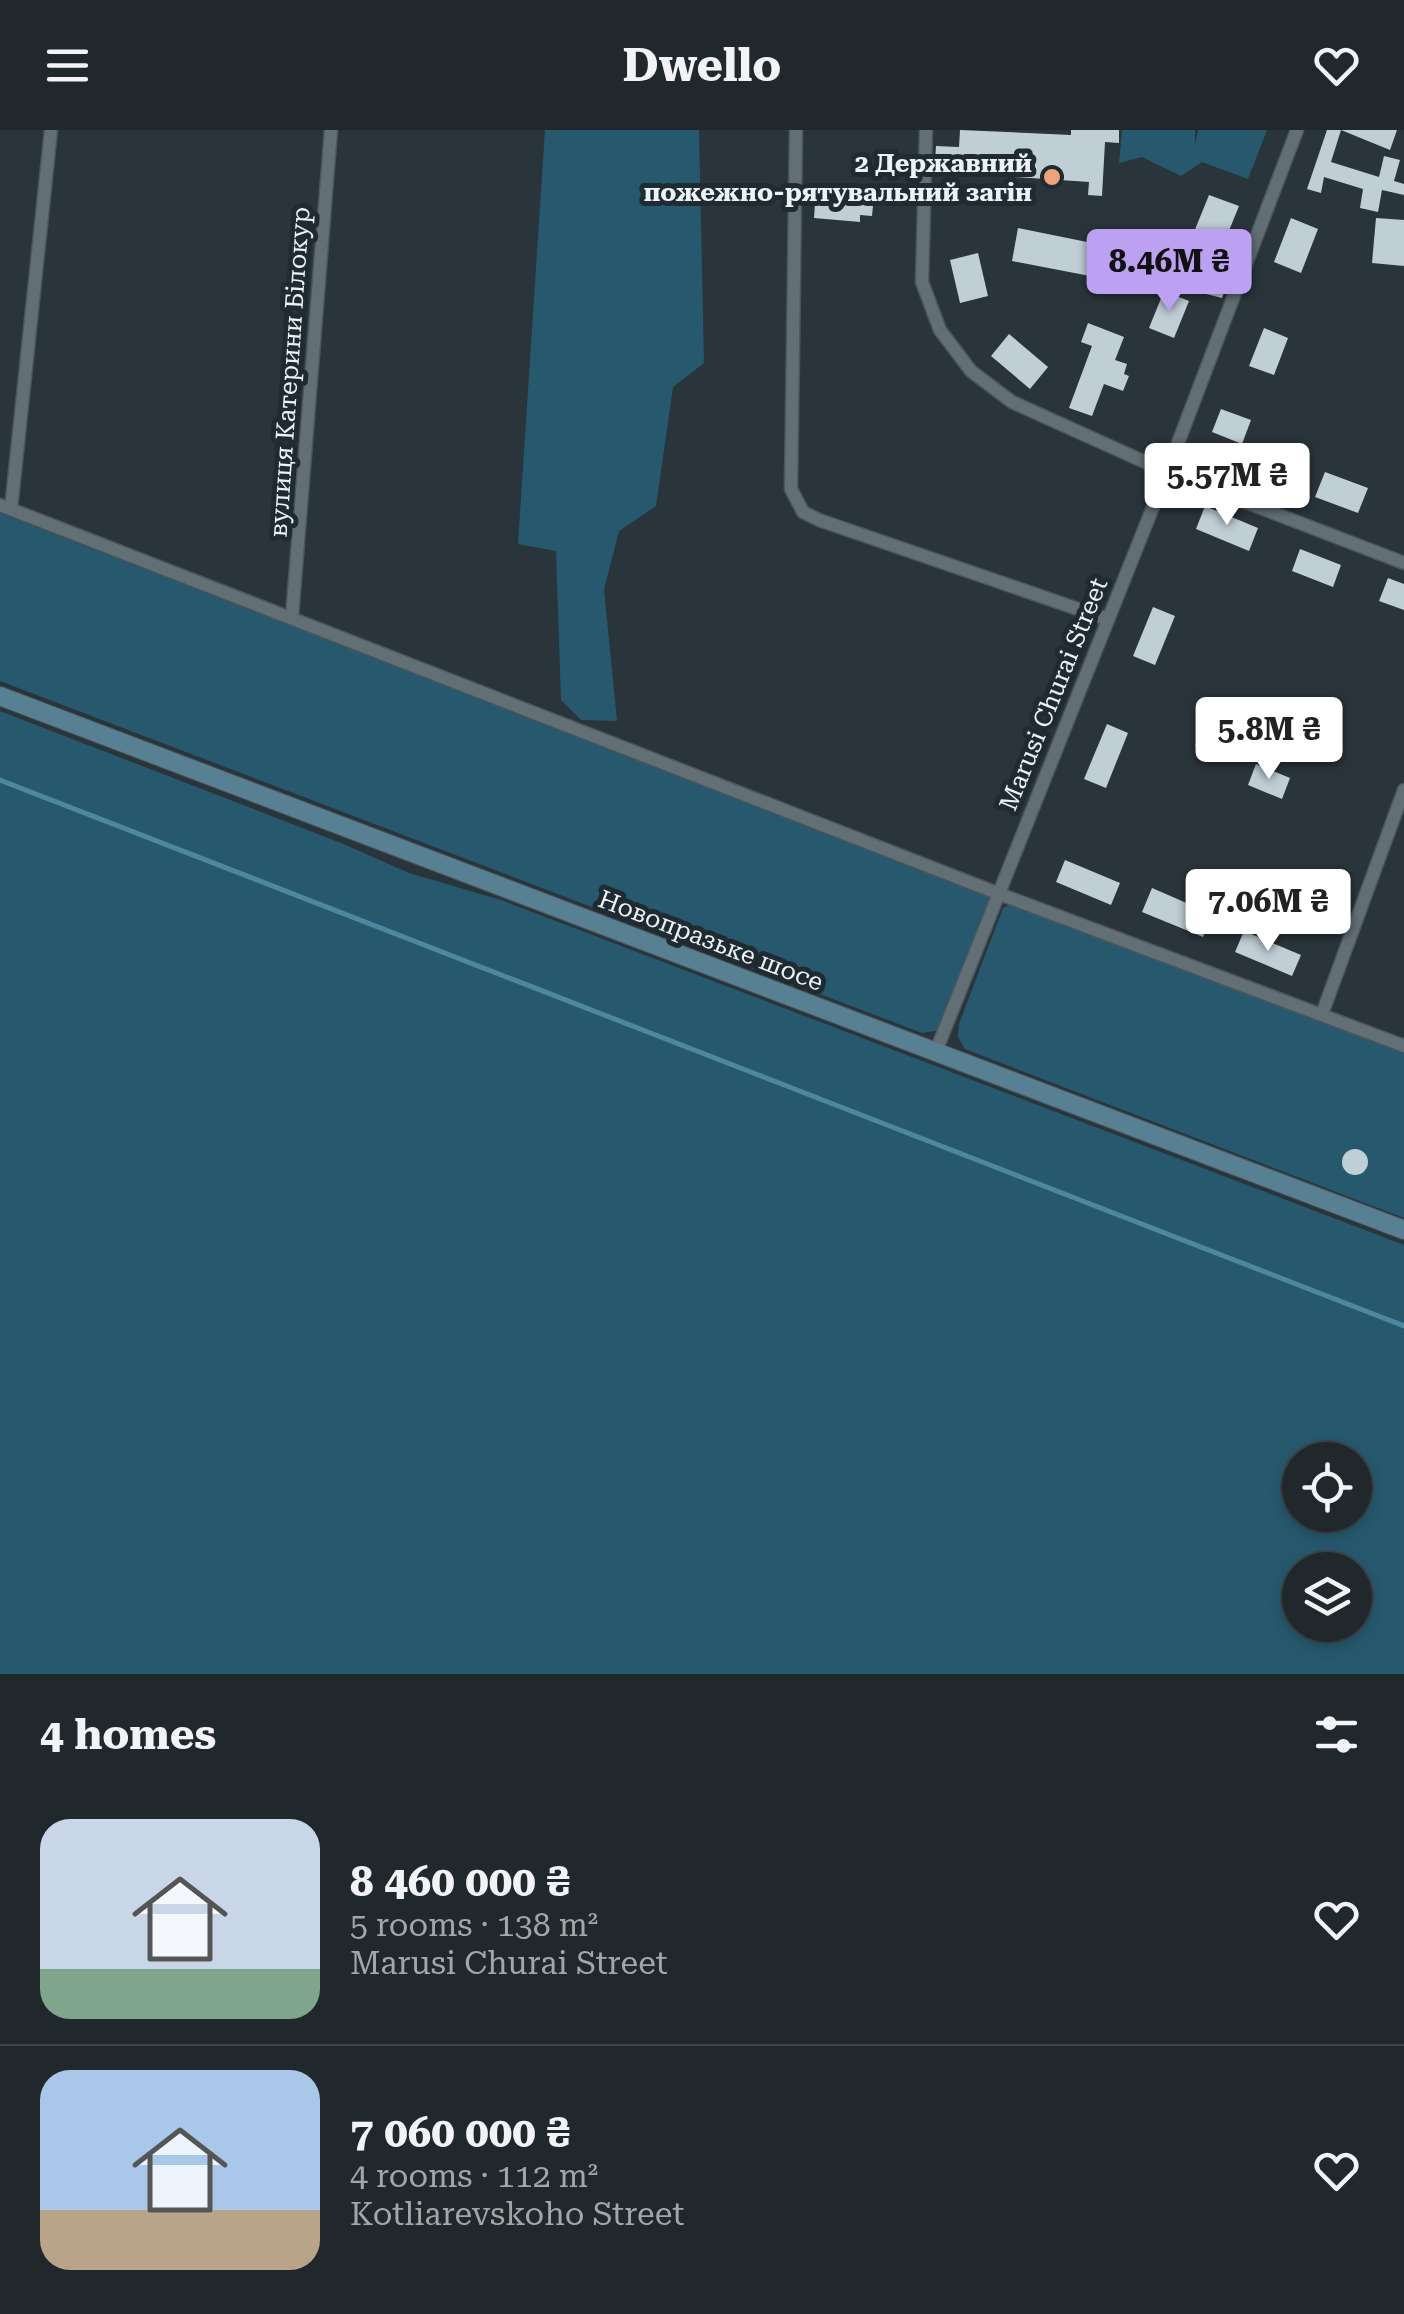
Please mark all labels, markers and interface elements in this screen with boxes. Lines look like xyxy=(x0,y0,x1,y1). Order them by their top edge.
icon: menu xyxy=(40,38,95,93)
icon: heart xyxy=(1309,38,1364,93)
text: Dwello xyxy=(623,39,781,92)
place label: 2 Державний пожежно-рятувальний загін xyxy=(644,149,1032,207)
marker: 2 Державний пожежно-рятувальний загін xyxy=(1041,166,1063,188)
street label: вулиця Катерини Білокур xyxy=(263,206,316,538)
pin: 8.46M ₴ xyxy=(1077,229,1261,314)
text: 8.46M ₴ xyxy=(1109,242,1229,280)
pin: 5.57M ₴ xyxy=(1135,443,1319,528)
text: 5.57M ₴ xyxy=(1167,456,1287,494)
street label: Marusi Churai Street xyxy=(994,574,1113,815)
pin: 5.8M ₴ xyxy=(1188,697,1350,782)
text: 5.8M ₴ xyxy=(1218,710,1320,748)
pin: 7.06M ₴ xyxy=(1176,869,1360,954)
text: 7.06M ₴ xyxy=(1208,882,1328,920)
street label: Новопразьке шосе xyxy=(594,884,827,997)
map controls xyxy=(1282,1442,1372,1642)
button: locate xyxy=(1282,1442,1372,1532)
button: layers xyxy=(1282,1552,1372,1642)
icon: filters xyxy=(1309,1707,1364,1762)
text: 4 homes xyxy=(40,1710,216,1759)
text: 8 460 000 ₴ xyxy=(350,1857,570,1906)
icon: home xyxy=(120,1859,240,1979)
icon: heart xyxy=(1309,1892,1364,1947)
text: 5 rooms · 138 m² xyxy=(350,1906,598,1944)
text: Marusi Churai Street xyxy=(350,1944,668,1982)
text: 7 060 000 ₴ xyxy=(350,2108,570,2157)
icon: home xyxy=(120,2110,240,2230)
icon: heart xyxy=(1309,2143,1364,2198)
text: 4 rooms · 112 m² xyxy=(350,2157,598,2195)
text: Kotliarevskoho Street xyxy=(350,2195,684,2233)

